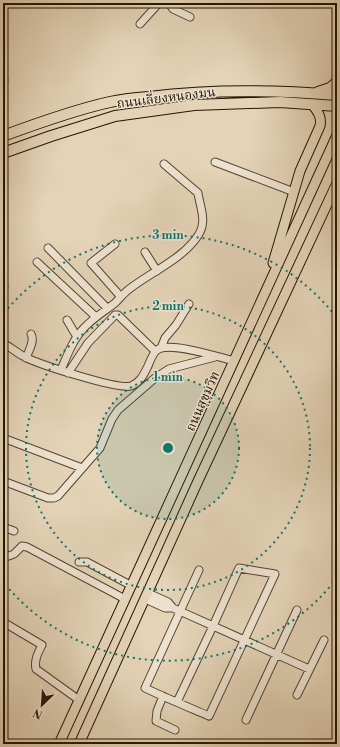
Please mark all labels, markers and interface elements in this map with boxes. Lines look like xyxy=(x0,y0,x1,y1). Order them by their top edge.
street label: ถนนเลี่ยงหนองมน xyxy=(116,82,217,112)
text: 3 min xyxy=(152,228,184,243)
text: 2 min xyxy=(152,299,184,314)
street label: ถนนสุขุมวิท xyxy=(183,369,223,434)
text: 1 min xyxy=(153,370,184,385)
centre of rings xyxy=(161,441,175,455)
north arrow xyxy=(22,685,62,725)
text: N xyxy=(31,705,45,721)

